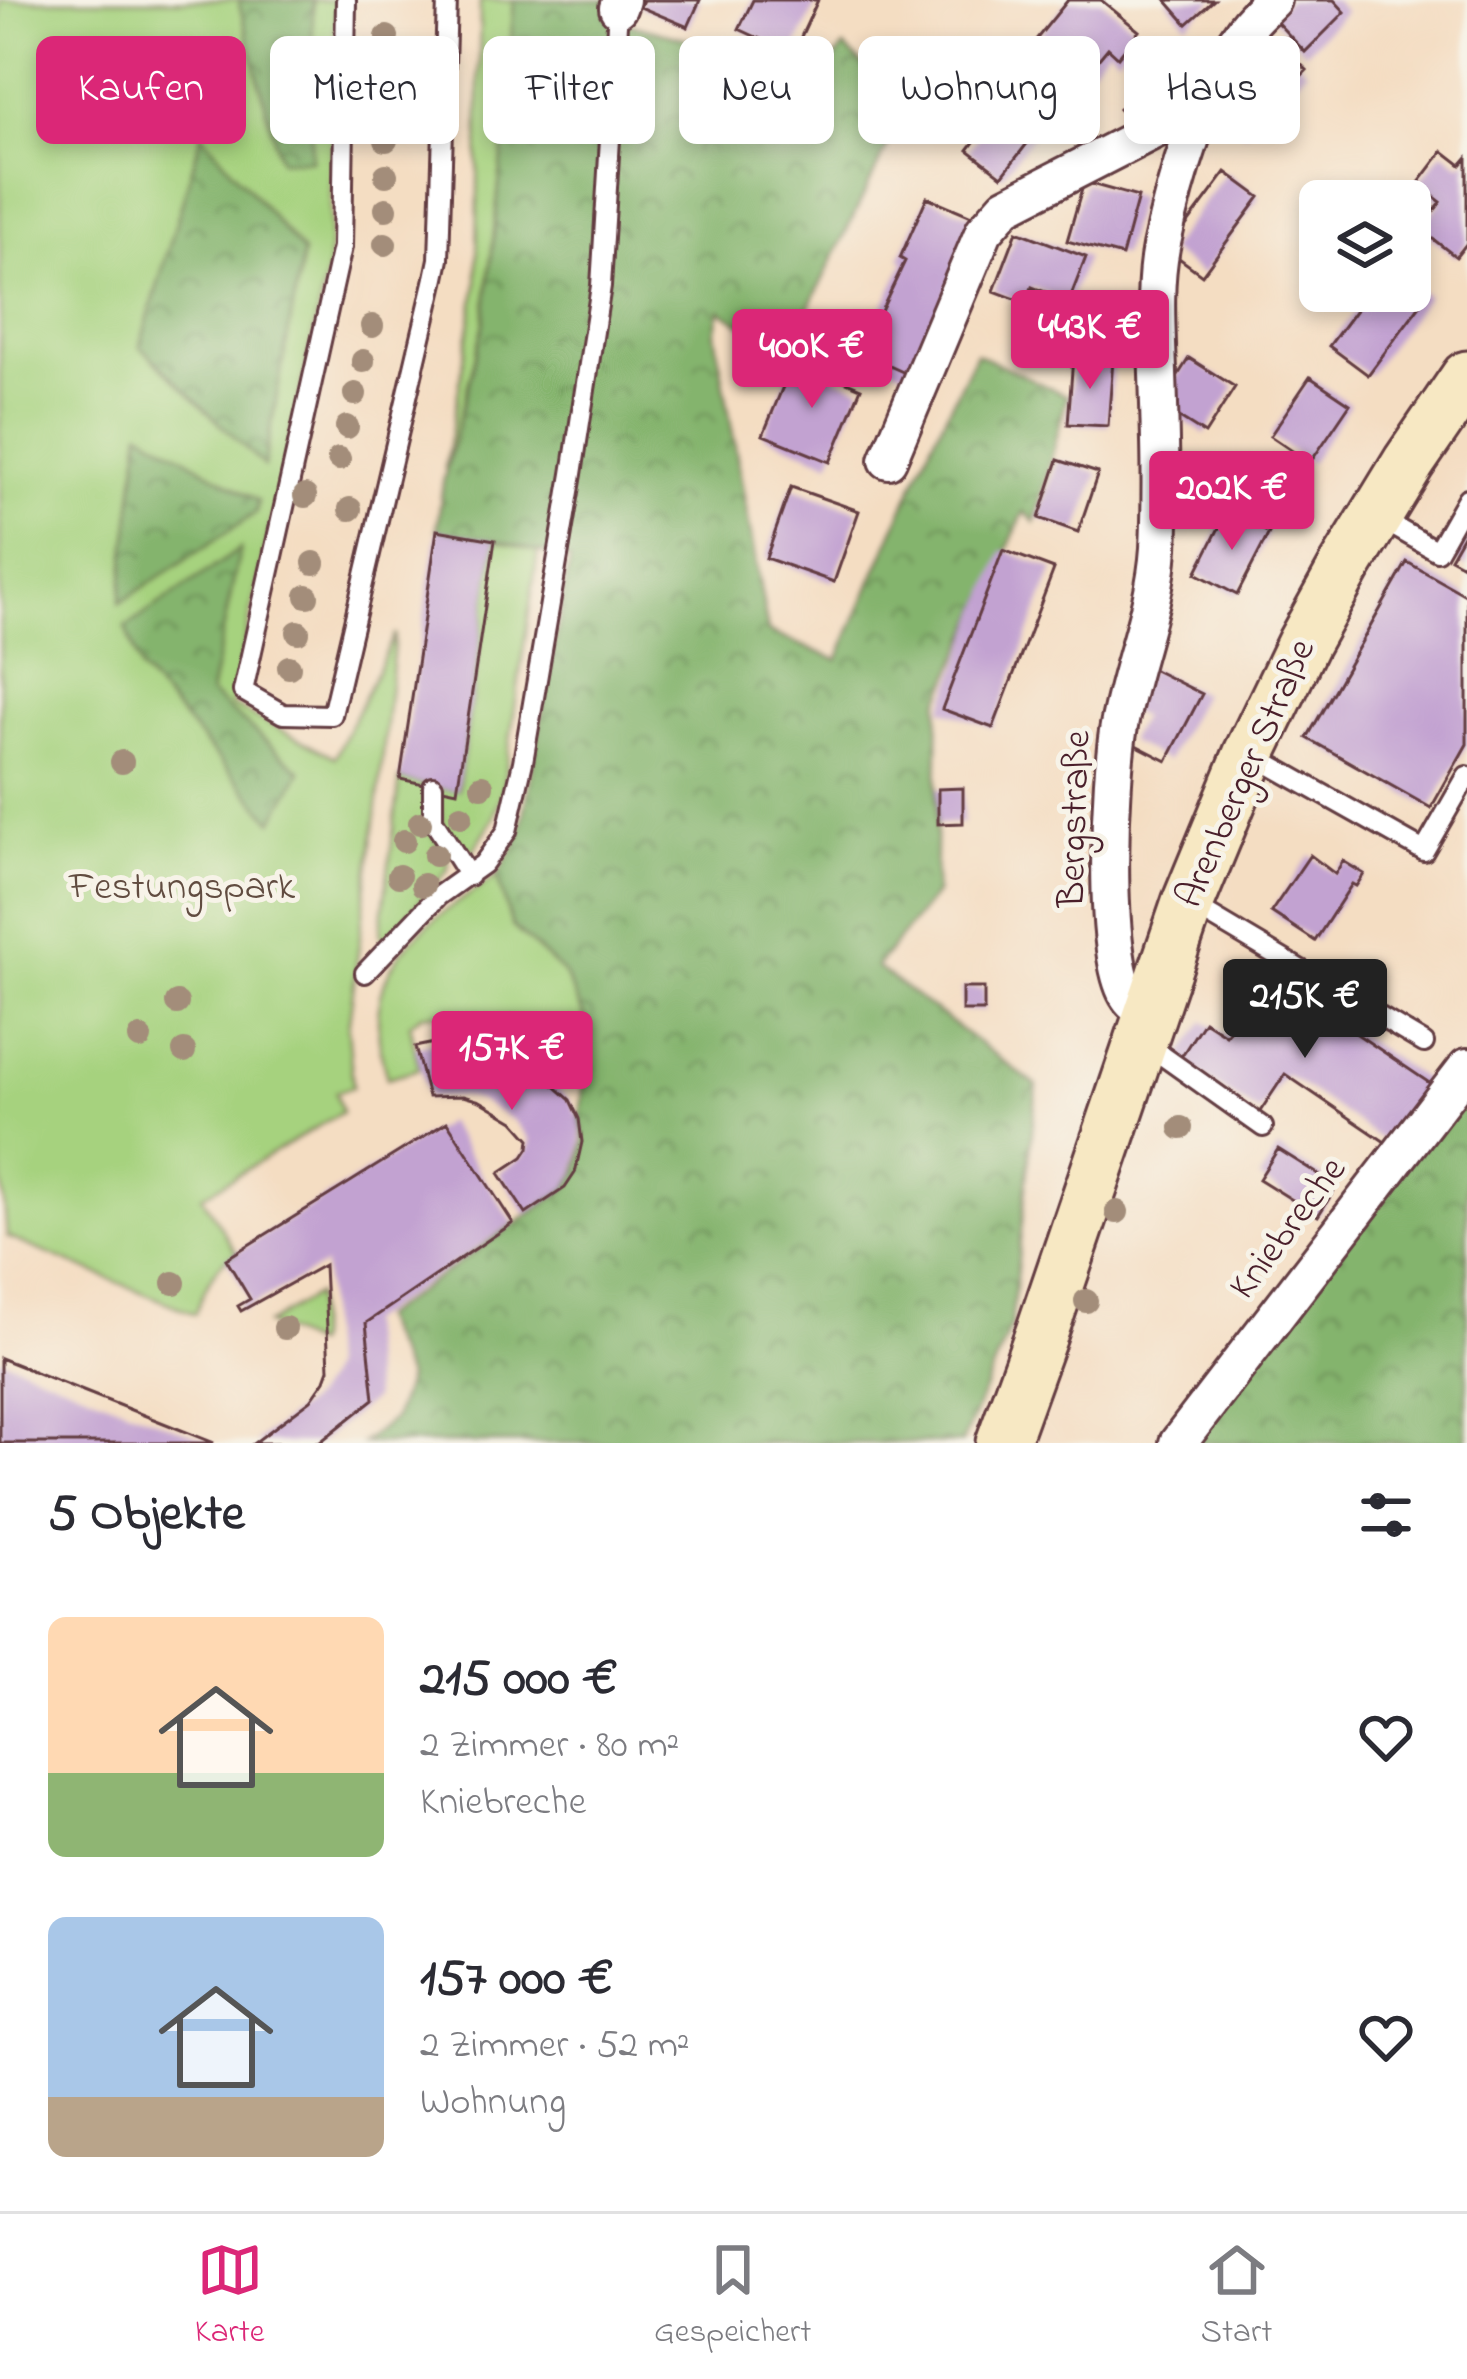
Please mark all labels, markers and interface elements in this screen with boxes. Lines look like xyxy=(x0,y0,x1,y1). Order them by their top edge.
chip: Kaufen xyxy=(36,36,246,144)
chip: Mieten xyxy=(270,36,459,144)
chip: Filter xyxy=(483,36,655,144)
chip: Neu xyxy=(679,36,834,144)
chip: Wohnung xyxy=(858,36,1100,144)
chip: Haus xyxy=(1124,36,1300,144)
map controls xyxy=(1299,180,1431,312)
button: layers xyxy=(1299,180,1431,312)
pin: 443K € xyxy=(992,290,1188,392)
text: 443K € xyxy=(1038,300,1142,357)
pin: 400K € xyxy=(714,309,910,411)
text: 400K € xyxy=(759,319,865,376)
pin: 202K € xyxy=(1134,451,1330,553)
text: 202K € xyxy=(1176,461,1288,518)
street label: Arenberger Straße xyxy=(1162,630,1332,918)
street label: Bergstraße xyxy=(1044,729,1108,910)
park label: Festungspark xyxy=(68,860,296,917)
pin: 215K € xyxy=(1207,959,1403,1061)
text: 215K € xyxy=(1250,969,1360,1026)
pin: 157K € xyxy=(414,1011,610,1113)
text: 157K € xyxy=(459,1021,565,1078)
street label: Kniebreche xyxy=(1216,1145,1362,1312)
text: 5 Objekte xyxy=(48,1478,245,1553)
icon: filters xyxy=(1353,1482,1419,1548)
text: 215 000 € xyxy=(420,1643,618,1718)
icon: home xyxy=(144,1665,288,1809)
icon: heart xyxy=(1353,1704,1419,1770)
text: 2 Zimmer · 80 m² xyxy=(420,1718,679,1775)
text: Kniebreche xyxy=(420,1775,586,1832)
text: 157 000 € xyxy=(420,1943,614,2018)
icon: home xyxy=(144,1965,288,2109)
icon: heart xyxy=(1353,2004,1419,2070)
text: 2 Zimmer · 52 m² xyxy=(420,2018,690,2075)
text: Wohnung xyxy=(420,2075,566,2132)
tab: Karte xyxy=(195,2237,265,2357)
tab: Gespeichert xyxy=(654,2237,811,2357)
tab: Start xyxy=(1201,2237,1272,2357)

